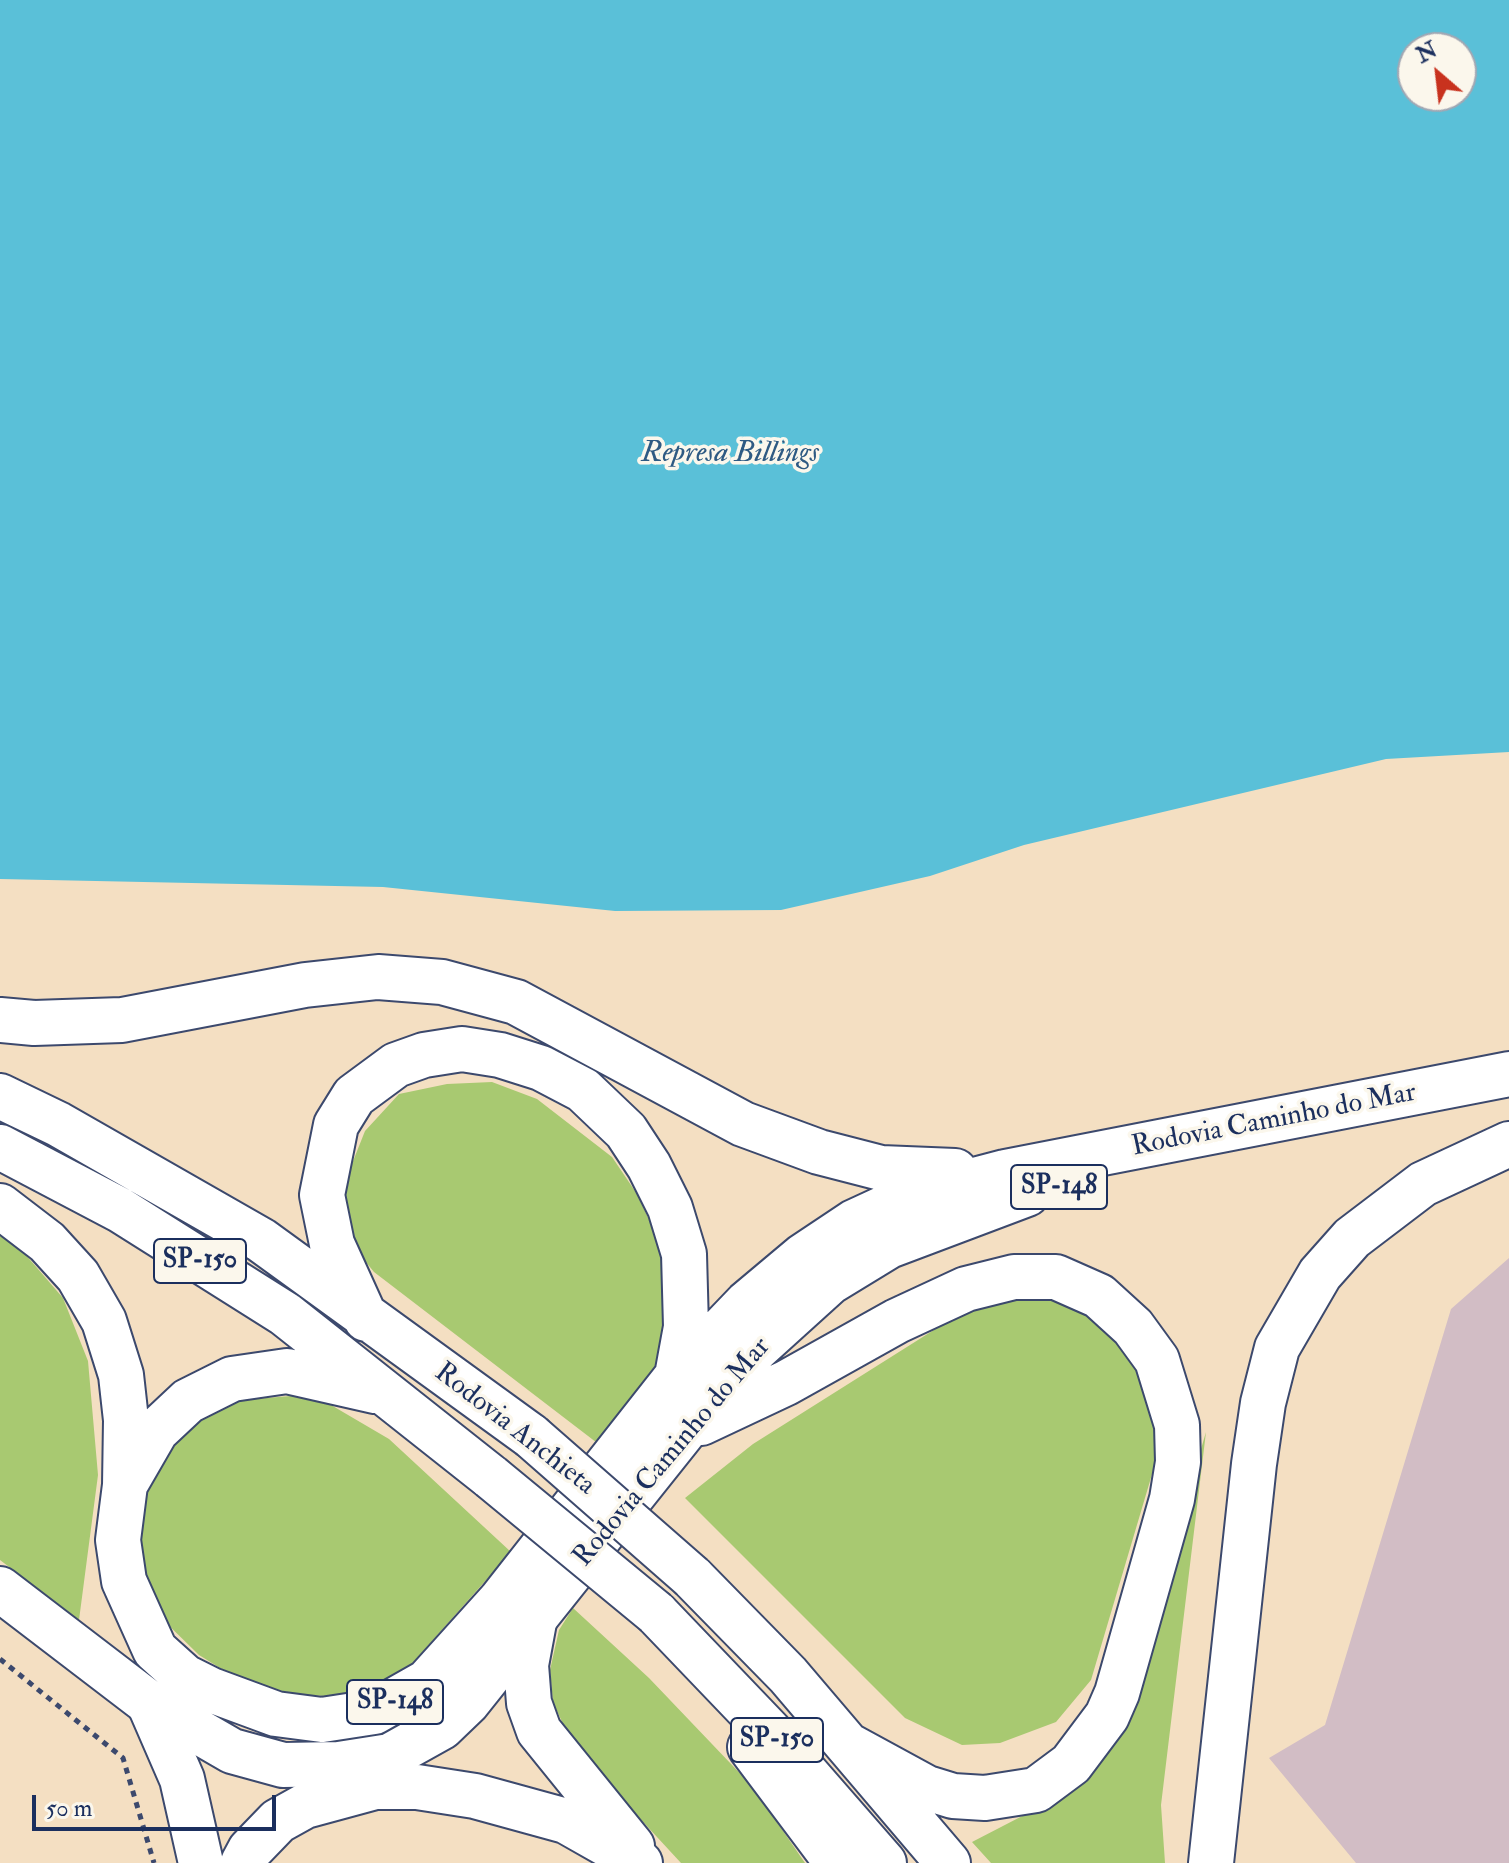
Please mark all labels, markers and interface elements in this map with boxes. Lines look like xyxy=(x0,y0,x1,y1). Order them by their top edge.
north arrow xyxy=(1397,32,1477,112)
text: N xyxy=(1411,36,1442,70)
water label: Represa Billings xyxy=(641,437,819,473)
street label: Rodovia Caminho do Mar xyxy=(1129,1077,1419,1165)
road number: SP-148 xyxy=(1011,1165,1107,1209)
road number: SP-150 xyxy=(154,1239,246,1283)
street label: Rodovia Caminho do Mar xyxy=(567,1332,779,1574)
street label: Rodovia Anchieta xyxy=(427,1357,601,1503)
road number: SP-148 xyxy=(347,1680,443,1724)
road number: SP-150 xyxy=(731,1718,823,1762)
scale bar xyxy=(36,1779,280,1829)
text: 50 m xyxy=(46,1793,92,1824)

